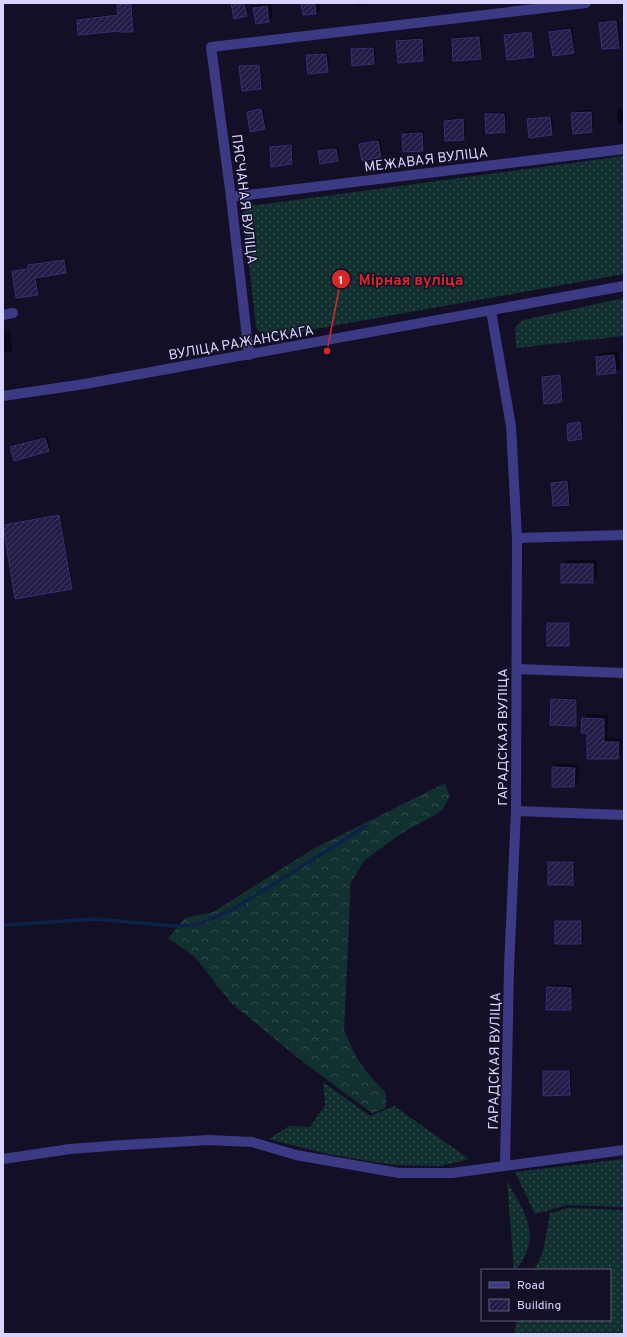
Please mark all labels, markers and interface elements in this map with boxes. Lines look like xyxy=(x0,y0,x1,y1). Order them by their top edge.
street label: ПЯСЧАНАЯ ВУЛІЦА xyxy=(227,133,260,265)
street label: МЕЖАВАЯ ВУЛІЦА xyxy=(363,144,489,177)
callout: Мірная вуліца xyxy=(331,266,471,293)
text: Мірная вуліца xyxy=(359,272,463,291)
text: 1 xyxy=(339,273,343,289)
street label: ВУЛІЦА РАЖАНСКАГА xyxy=(167,322,315,365)
street label: ГАРАДСКАЯ ВУЛІЦА xyxy=(495,668,512,806)
street label: ГАРАДСКАЯ ВУЛІЦА xyxy=(486,992,505,1130)
legend xyxy=(481,1269,611,1321)
text: Road xyxy=(517,1278,545,1294)
text: Building xyxy=(517,1298,561,1314)

